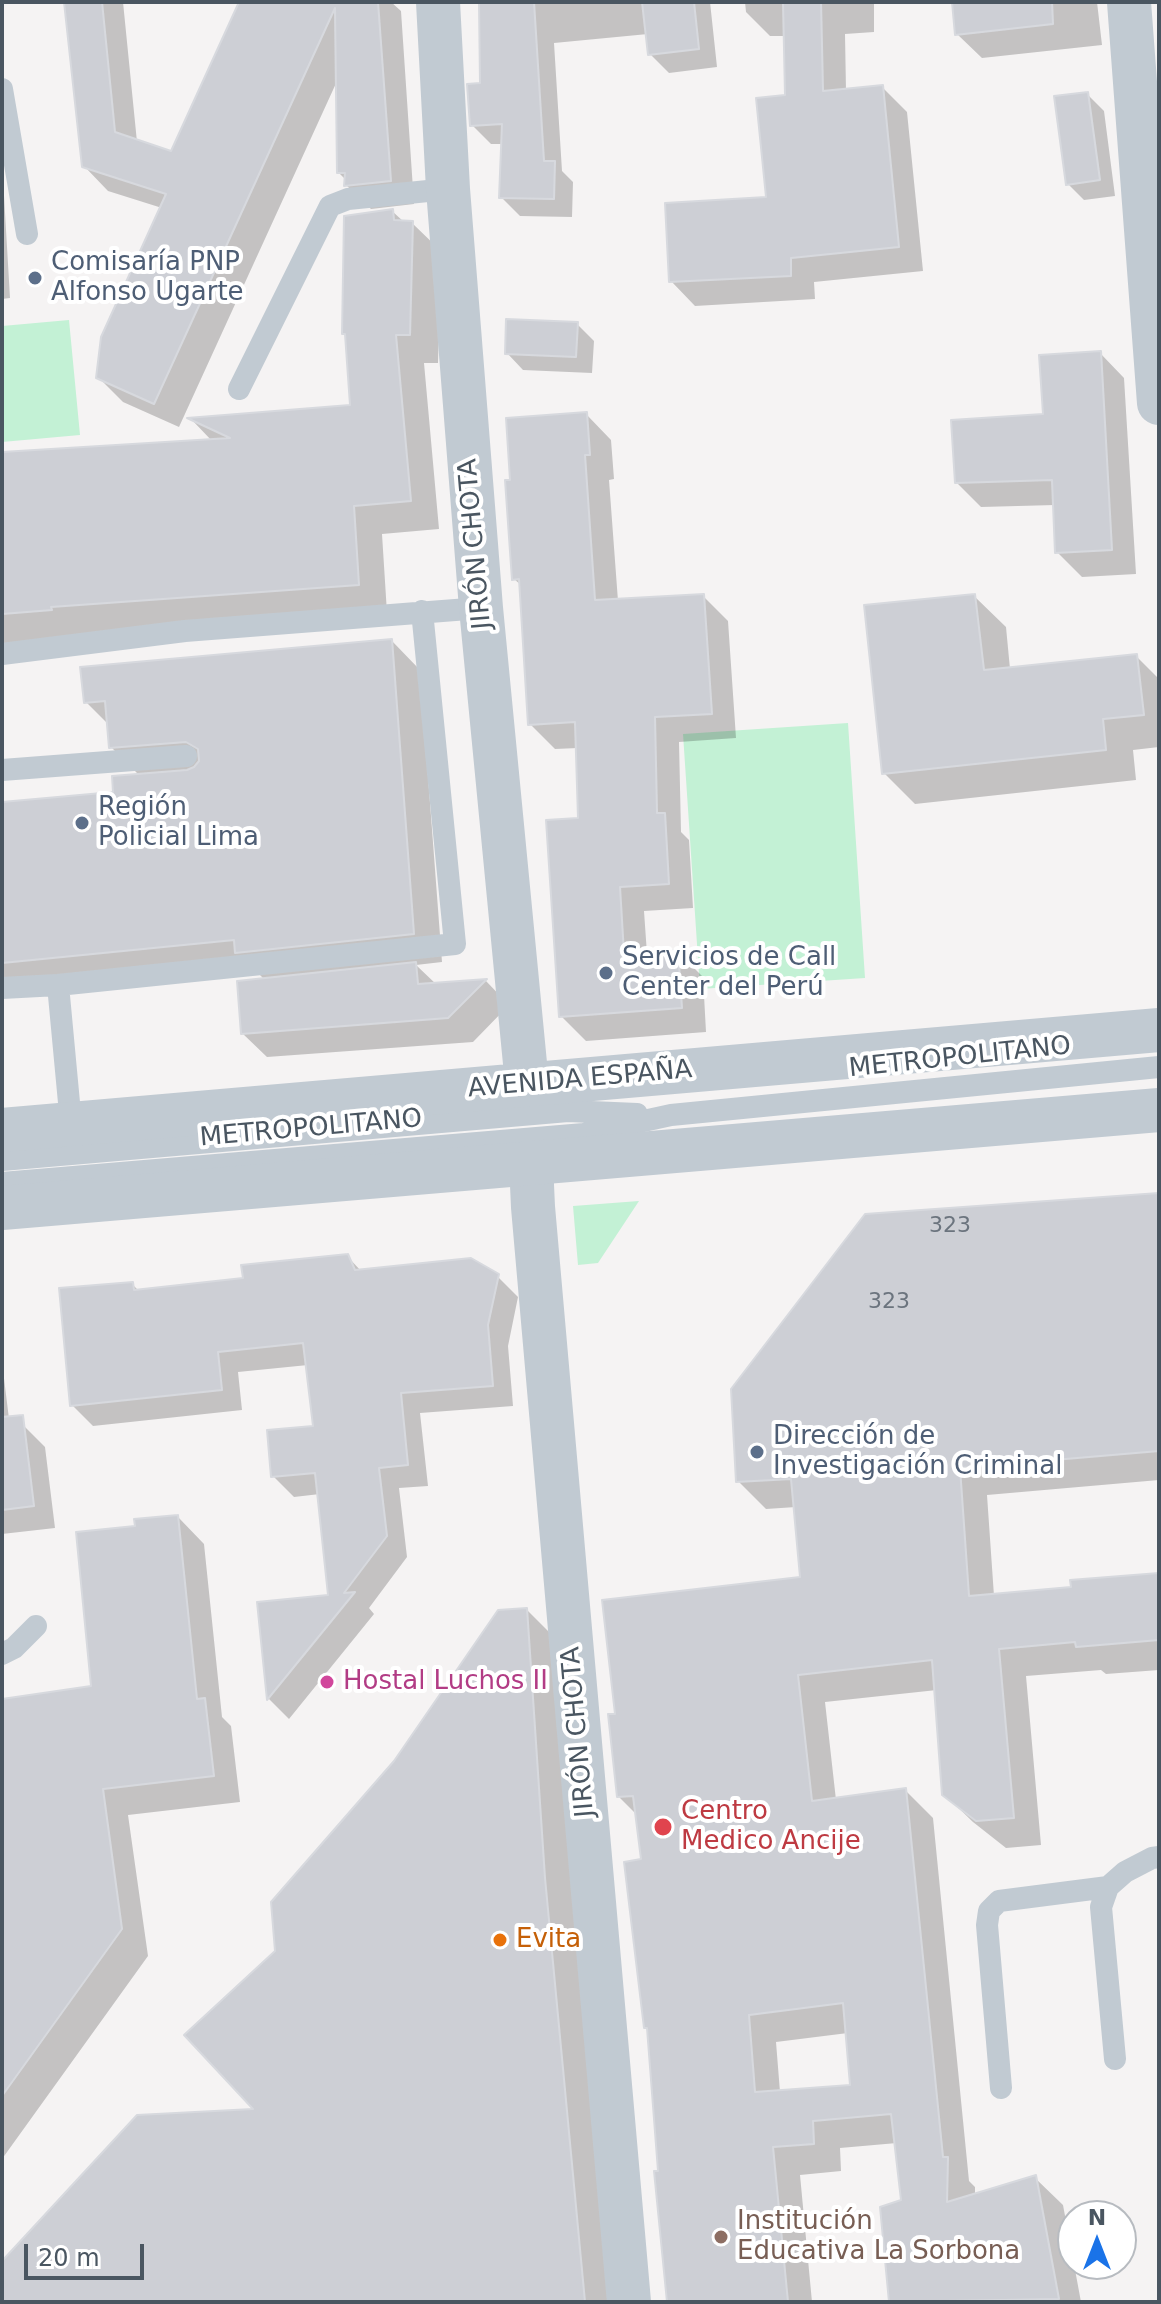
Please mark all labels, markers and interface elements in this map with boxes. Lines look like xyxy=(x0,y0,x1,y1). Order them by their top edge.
place label: Comisaría PNP Alfonso Ugarte xyxy=(51,247,244,308)
marker: Comisaría PNP Alfonso Ugarte xyxy=(26,269,44,287)
street label: JIRÓN CHOTA xyxy=(453,457,499,631)
place label: Región Policial Lima xyxy=(98,792,259,854)
marker: Región Policial Lima xyxy=(73,814,91,832)
place label: Servicios de Call Center del Perú xyxy=(622,942,836,1004)
marker: Servicios de Call Center del Perú xyxy=(597,964,615,982)
street label: METROPOLITANO xyxy=(847,1031,1073,1085)
street label: AVENIDA ESPAÑA xyxy=(467,1055,693,1105)
street label: METROPOLITANO xyxy=(198,1104,424,1154)
house number: 323 xyxy=(929,1213,971,1239)
house number: 323 xyxy=(868,1289,910,1315)
place label: Dirección de Investigación Criminal xyxy=(773,1421,1062,1482)
marker: Dirección de Investigación Criminal xyxy=(748,1443,766,1461)
street label: JIRÓN CHOTA xyxy=(556,1645,602,1819)
place label: Hostal Luchos II xyxy=(343,1666,548,1698)
marker: Hostal Luchos II xyxy=(318,1673,336,1691)
place label: Centro Medico Ancije xyxy=(681,1796,861,1858)
marker: Centro Medico Ancije xyxy=(652,1816,674,1838)
place label: Evita xyxy=(516,1924,581,1956)
marker: Evita xyxy=(491,1931,509,1949)
north arrow xyxy=(1057,2200,1137,2280)
text: N xyxy=(1088,2205,1106,2230)
place label: Institución Educativa La Sorbona xyxy=(737,2206,1020,2268)
scale bar xyxy=(28,2228,148,2278)
marker: Institución Educativa La Sorbona xyxy=(712,2228,730,2246)
text: 20 m xyxy=(38,2244,100,2272)

